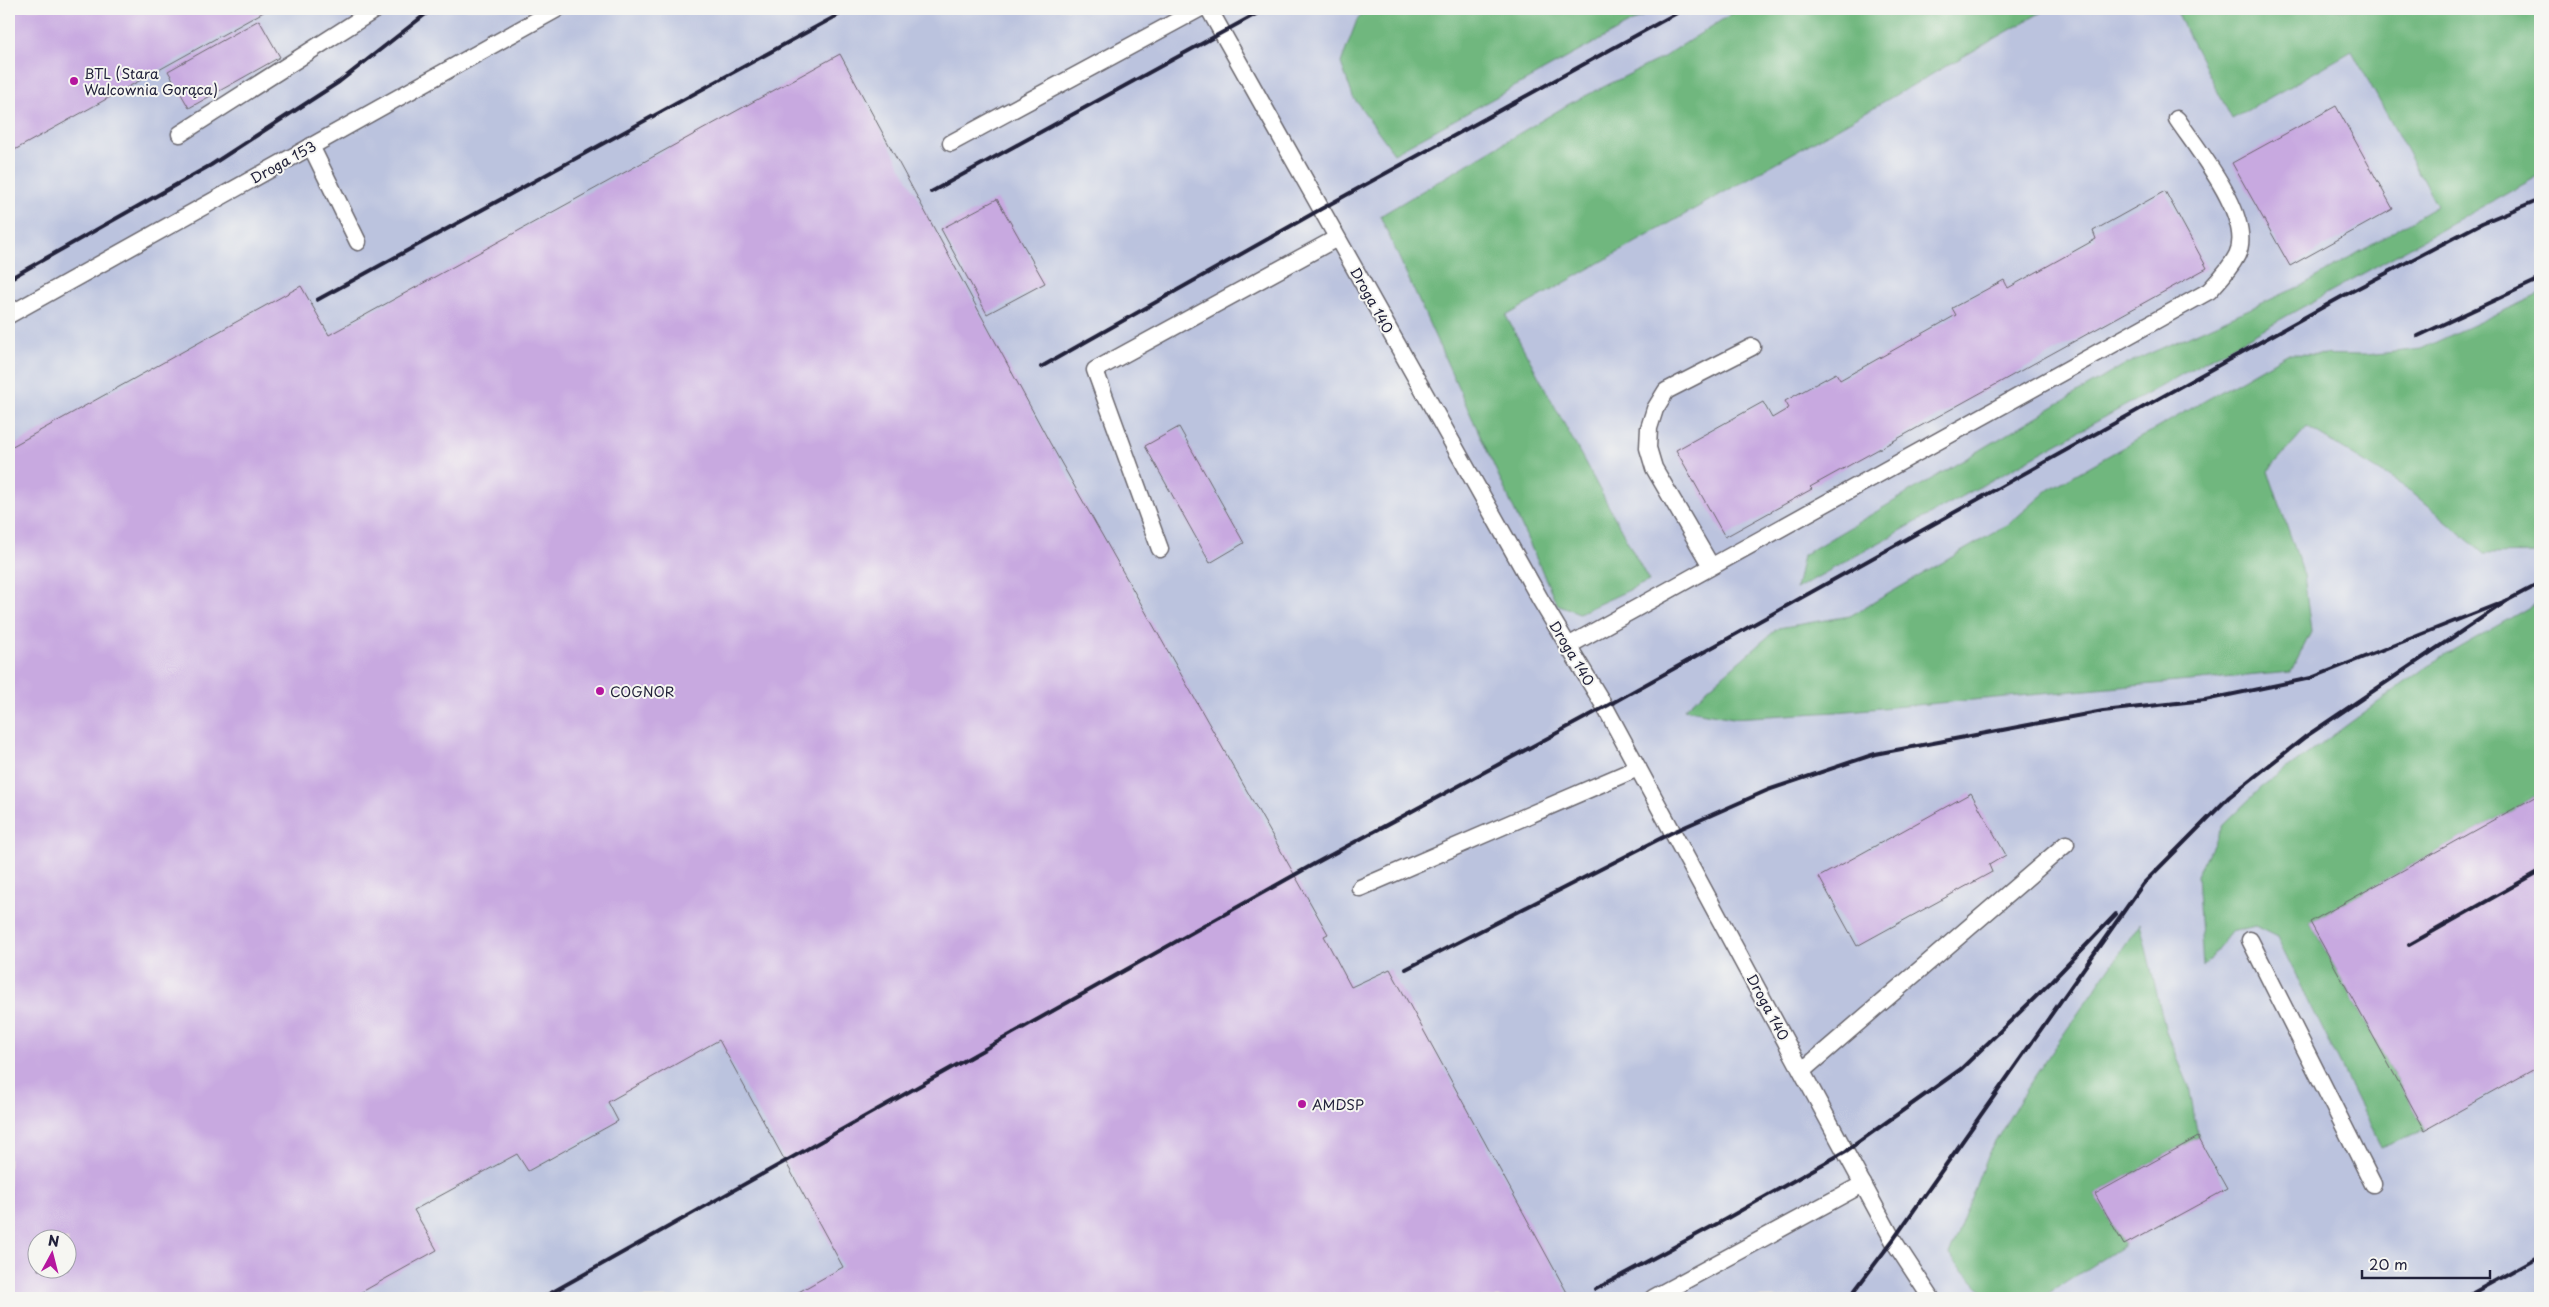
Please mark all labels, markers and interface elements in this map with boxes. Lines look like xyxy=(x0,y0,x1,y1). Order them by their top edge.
place label: BTL (Stara Walcownia Gorąca) xyxy=(84,63,218,100)
marker: BTL (Stara Walcownia Gorąca) xyxy=(68,75,80,87)
street label: Droga 153 xyxy=(246,135,320,189)
street label: Droga 140 xyxy=(1345,263,1399,337)
street label: Droga 140 xyxy=(1544,616,1600,690)
place label: COGNOR xyxy=(610,681,675,702)
marker: COGNOR xyxy=(594,685,606,697)
street label: Droga 140 xyxy=(1742,970,1794,1044)
place label: AMDSP xyxy=(1312,1094,1364,1115)
marker: AMDSP xyxy=(1296,1098,1308,1110)
north arrow xyxy=(28,1230,78,1280)
text: N xyxy=(47,1230,60,1252)
scale bar xyxy=(2362,1247,2489,1279)
text: 20 m xyxy=(2369,1252,2408,1275)

